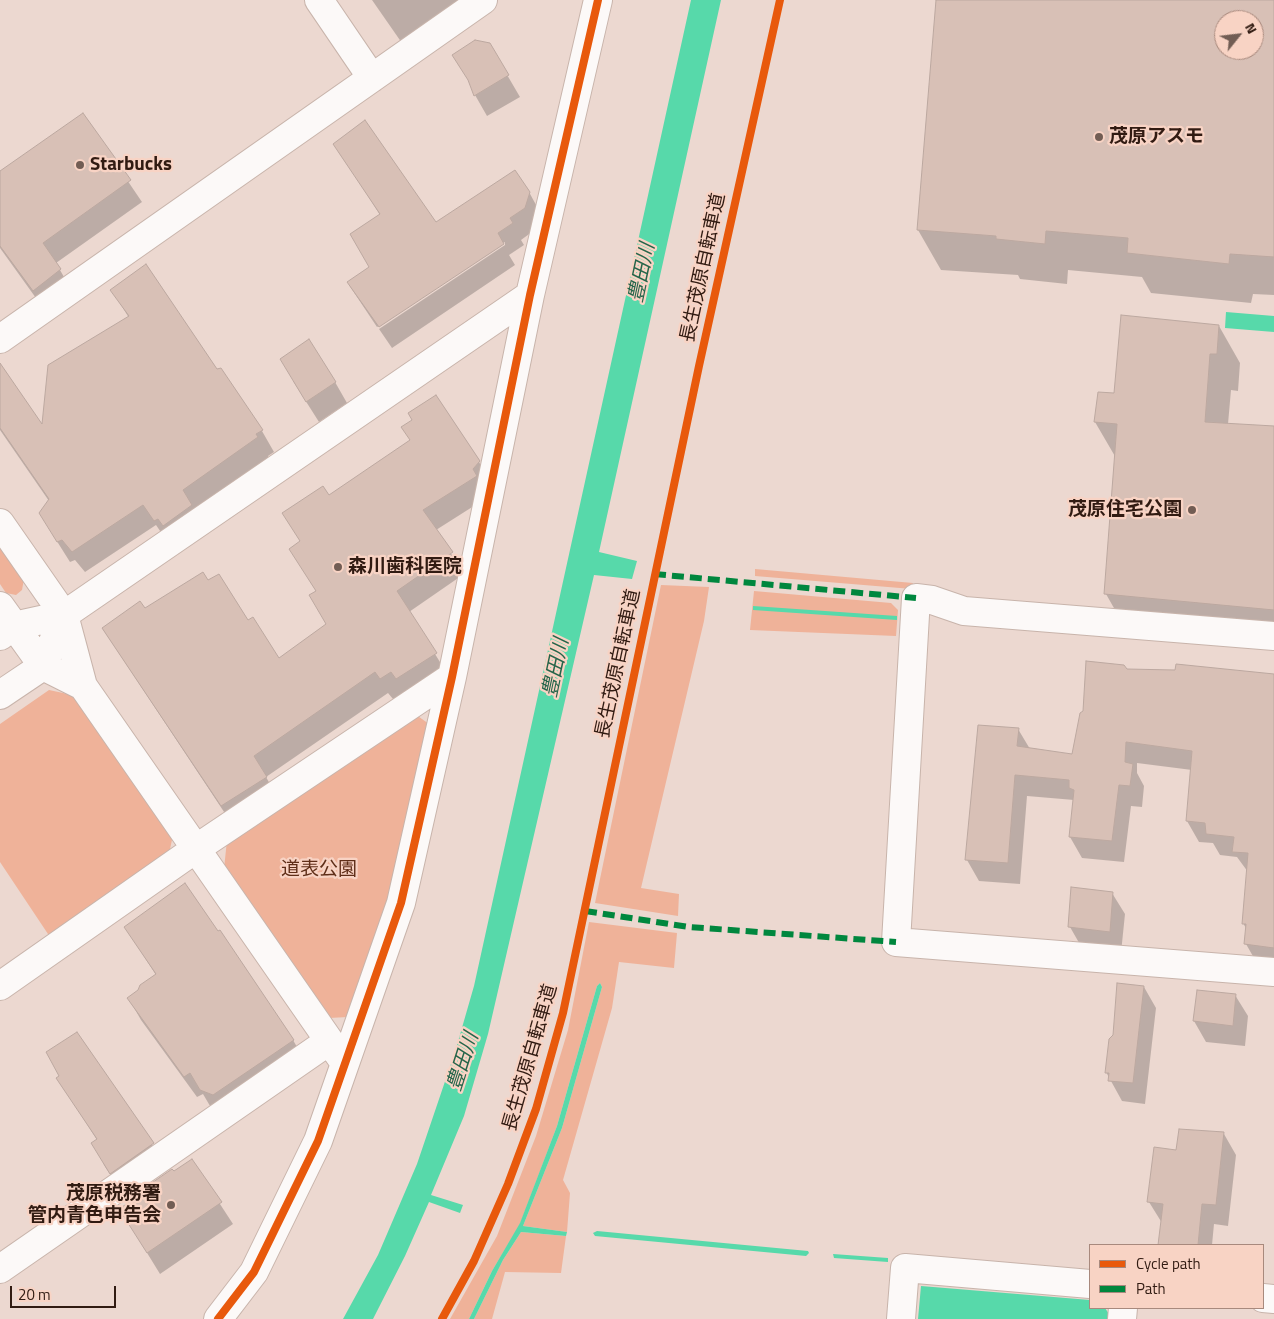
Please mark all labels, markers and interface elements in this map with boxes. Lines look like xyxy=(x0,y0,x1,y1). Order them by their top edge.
north arrow xyxy=(1214,10,1264,60)
text: N xyxy=(1240,19,1263,37)
place label: 茂原アスモ xyxy=(1109,126,1204,148)
marker: 茂原アスモ xyxy=(1093,131,1105,143)
place label: Starbucks xyxy=(90,154,172,176)
marker: Starbucks xyxy=(74,159,86,171)
street label: 長生茂原自転車道 xyxy=(677,191,731,345)
water label: 豊田川 xyxy=(625,241,661,305)
place label: 茂原住宅公園 xyxy=(1068,499,1182,521)
marker: 茂原住宅公園 xyxy=(1186,504,1198,516)
place label: 森川歯科医院 xyxy=(348,556,462,578)
marker: 森川歯科医院 xyxy=(332,561,344,573)
street label: 長生茂原自転車道 xyxy=(592,587,646,741)
water label: 豊田川 xyxy=(539,636,575,700)
park label: 道表公園 xyxy=(281,859,357,881)
street label: 長生茂原自転車道 xyxy=(499,982,563,1134)
water label: 豊田川 xyxy=(443,1030,485,1094)
place label: 茂原税務署 管内青色申告会 xyxy=(28,1183,161,1227)
marker: 茂原税務署 管内青色申告会 xyxy=(165,1199,177,1211)
legend xyxy=(1089,1244,1264,1309)
text: Cycle path xyxy=(1136,1252,1201,1275)
scale bar xyxy=(12,1276,119,1308)
text: Path xyxy=(1136,1277,1166,1300)
text: 20 m xyxy=(18,1283,51,1306)

